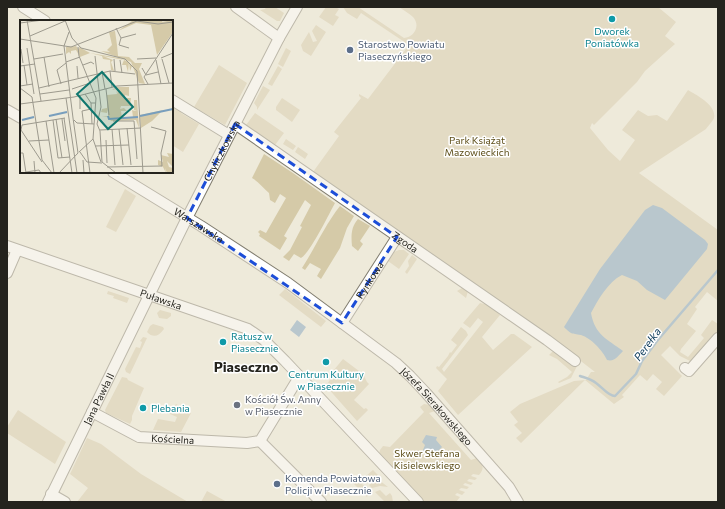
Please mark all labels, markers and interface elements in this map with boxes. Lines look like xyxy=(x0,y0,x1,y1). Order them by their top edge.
marker: Dworek Poniatówka xyxy=(607,14,617,24)
inset map xyxy=(20,20,173,173)
place label: Dworek Poniatówka xyxy=(585,25,639,49)
place label: Starostwo Powiatu Piaseczyńskiego xyxy=(358,38,445,62)
marker: Starostwo Powiatu Piaseczyńskiego xyxy=(345,45,355,55)
street label: Chyliczkowska xyxy=(201,118,242,183)
park label: Park Książąt Mazowieckich xyxy=(445,134,509,158)
street label: Warszawska xyxy=(172,205,226,245)
street label: Zgoda xyxy=(390,229,421,255)
street label: Rynkowa xyxy=(353,259,386,301)
street label: Puławska xyxy=(139,286,184,312)
water label: Perełka xyxy=(631,325,663,363)
place label: Ratusz w Piasecznie xyxy=(231,330,278,354)
marker: Ratusz w Piasecznie xyxy=(218,337,228,347)
marker: Centrum Kultury w Piasecznie xyxy=(321,357,331,367)
district label: Piaseczno xyxy=(214,358,278,375)
street label: Józefa Sierakowskiego xyxy=(398,365,475,448)
place label: Centrum Kultury w Piasecznie xyxy=(288,368,364,392)
street label: Jana Pawła II xyxy=(81,371,116,427)
place label: Kościół Św. Anny w Piasecznie xyxy=(245,393,321,417)
marker: Kościół Św. Anny w Piasecznie xyxy=(232,400,242,410)
place label: Plebania xyxy=(151,402,190,414)
marker: Plebania xyxy=(138,403,148,413)
street label: Kościelna xyxy=(151,432,195,446)
park label: Skwer Stefana Kisielewskiego xyxy=(394,447,460,471)
place label: Komenda Powiatowa Policji w Piasecznie xyxy=(285,472,381,496)
marker: Komenda Powiatowa Policji w Piasecznie xyxy=(272,479,282,489)

